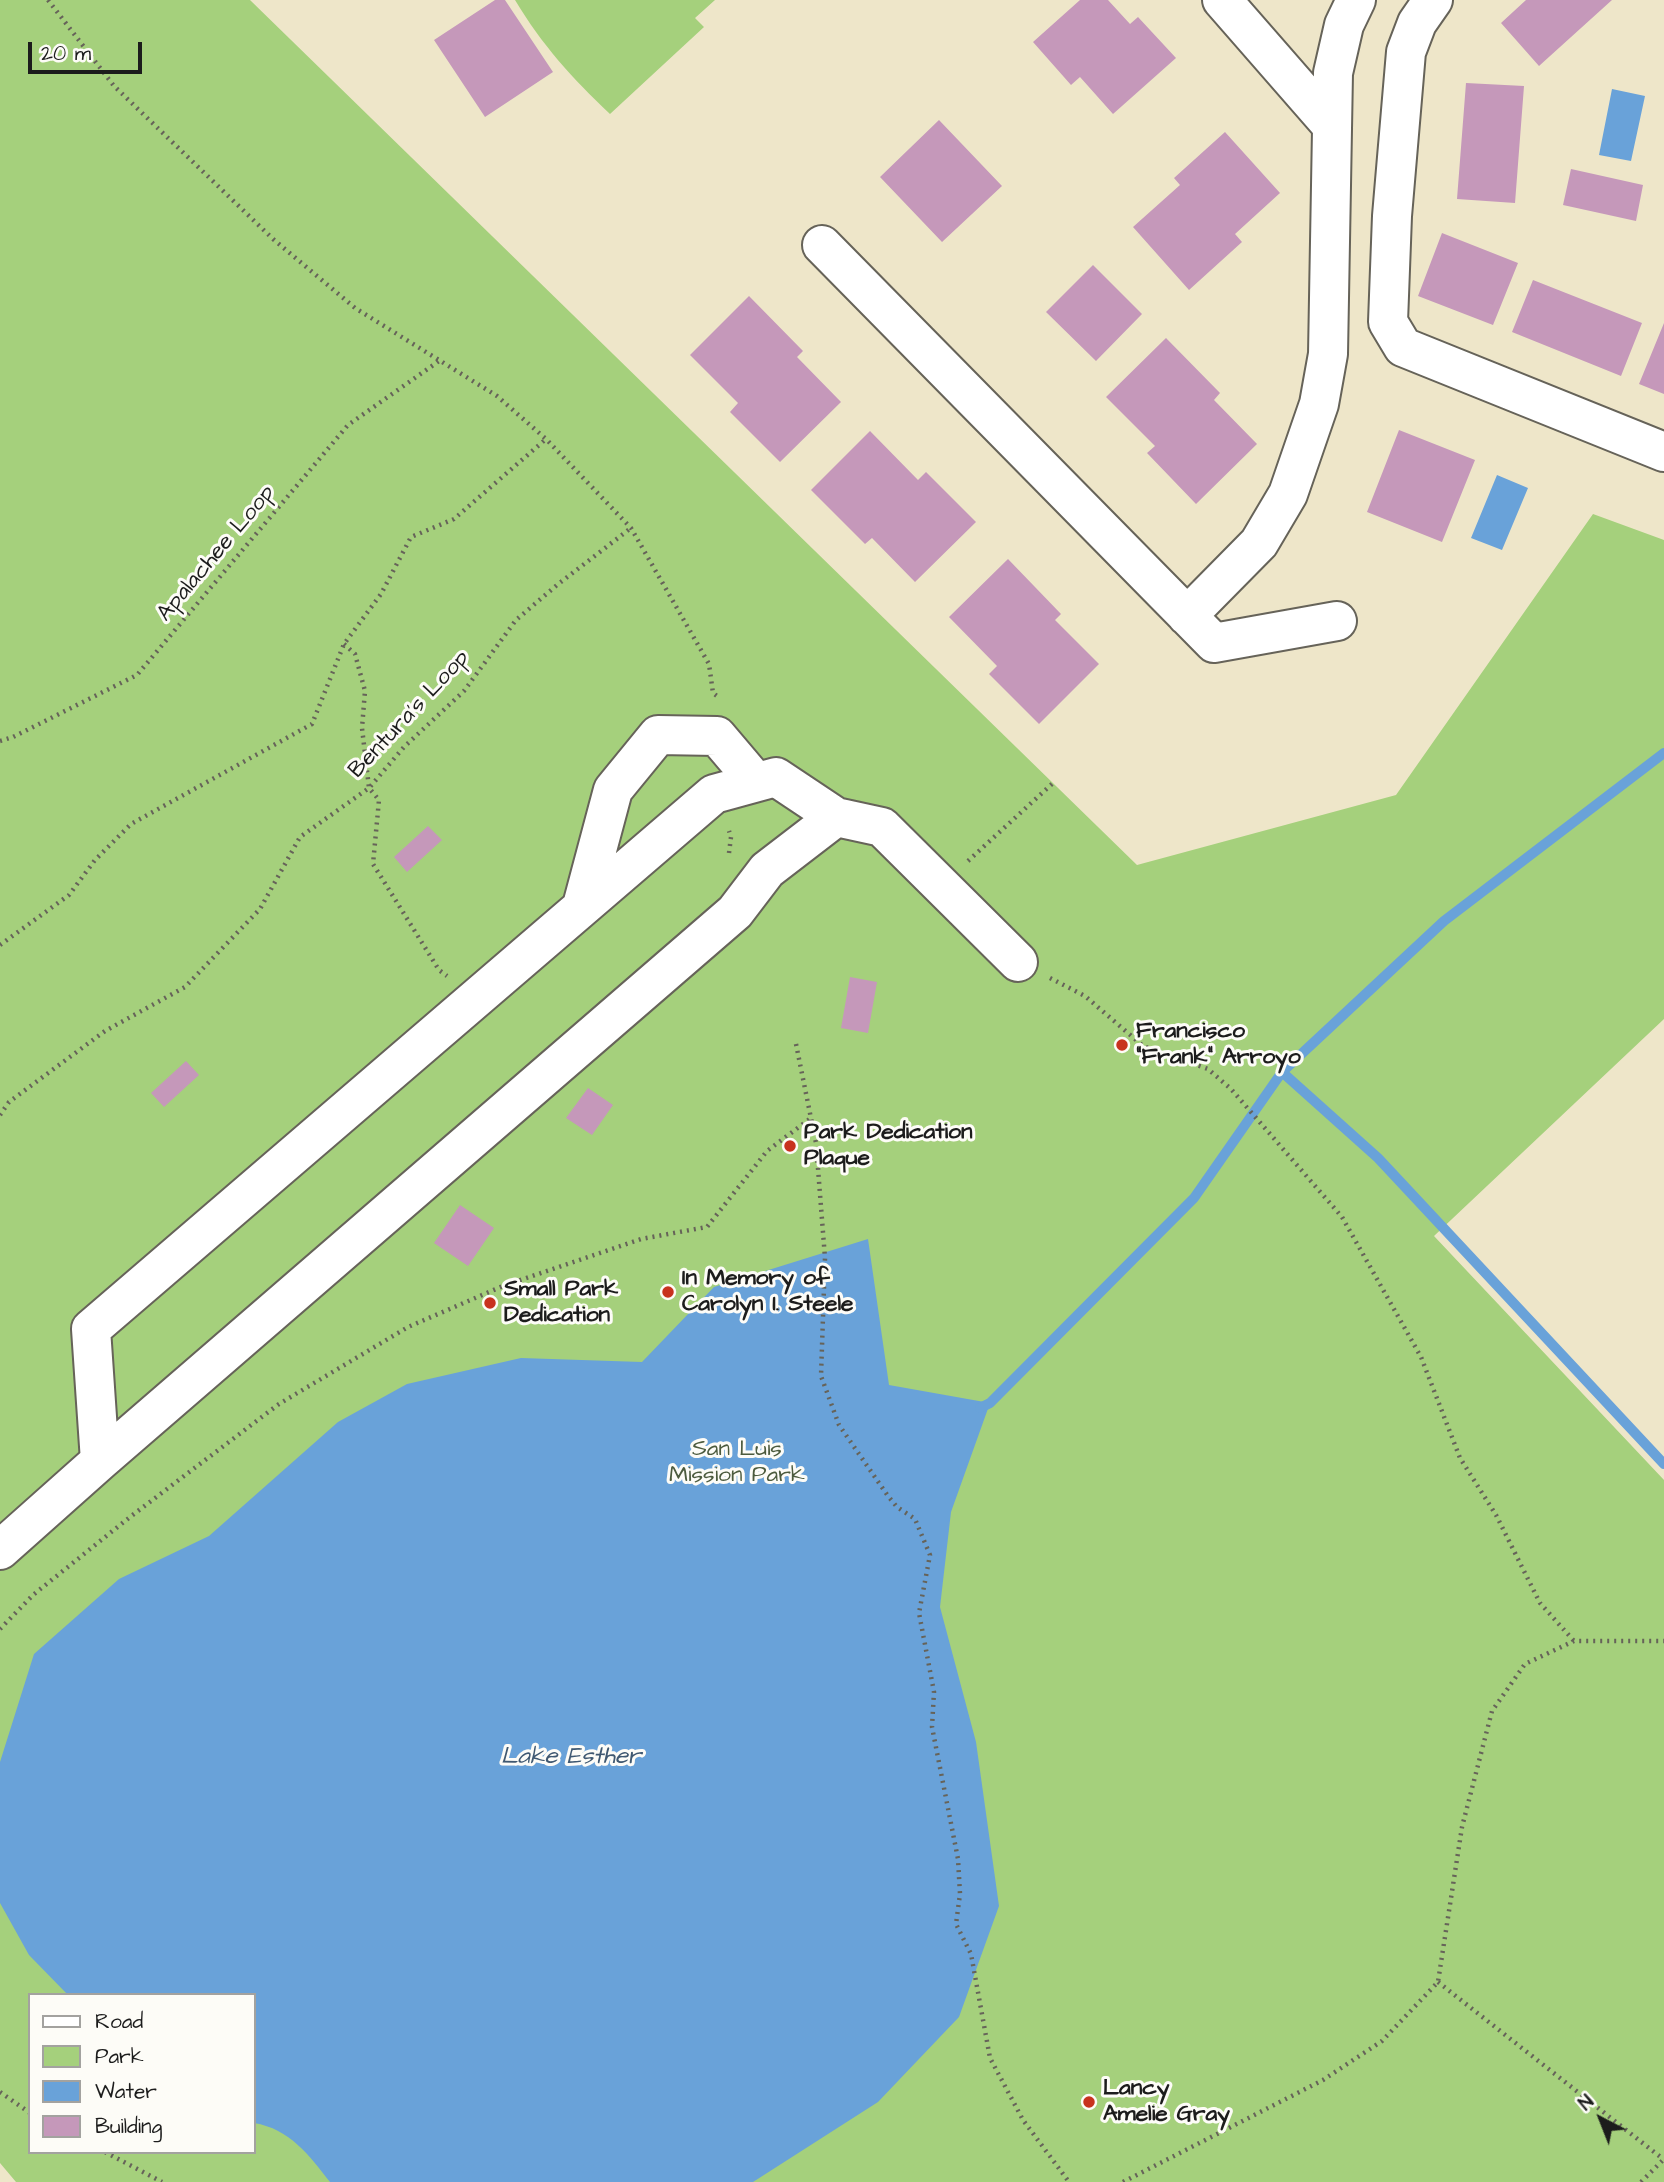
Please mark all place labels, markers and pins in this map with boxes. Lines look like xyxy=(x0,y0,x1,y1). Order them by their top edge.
place label: Francisco "Frank" Arroyo xyxy=(1136,1018,1301,1072)
marker: Francisco "Frank" Arroyo xyxy=(1114,1037,1130,1053)
place label: Park Dedication Plaque xyxy=(804,1119,973,1173)
marker: Park Dedication Plaque xyxy=(782,1138,798,1154)
place label: In Memory of Carolyn I. Steele xyxy=(682,1265,854,1319)
place label: Small Park Dedication xyxy=(504,1276,618,1330)
marker: In Memory of Carolyn I. Steele xyxy=(660,1284,676,1300)
marker: Small Park Dedication xyxy=(482,1295,498,1311)
place label: Lancy Amelie Gray xyxy=(1103,2075,1230,2129)
marker: Lancy Amelie Gray xyxy=(1081,2094,1097,2110)

